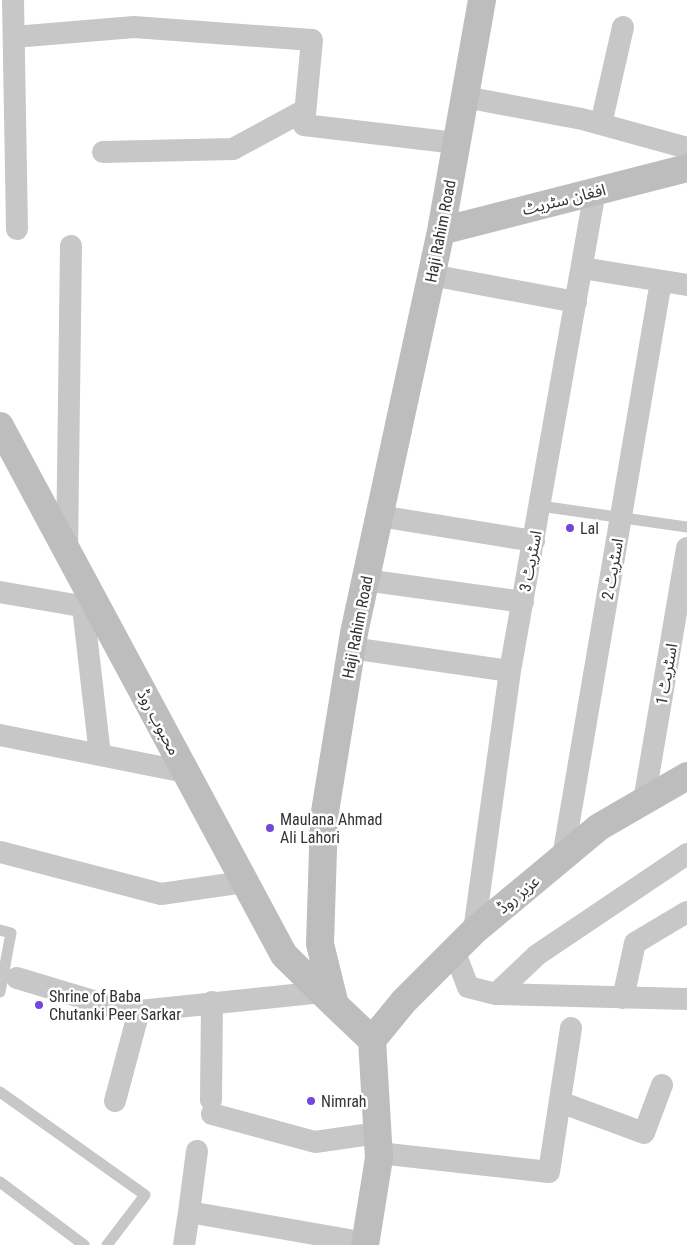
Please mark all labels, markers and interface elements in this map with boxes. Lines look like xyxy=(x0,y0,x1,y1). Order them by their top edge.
street label: Haji Rahim Road xyxy=(421,178,460,284)
street label: افغان سٹریٹ xyxy=(520,180,608,219)
place label: Lal xyxy=(580,519,599,538)
marker: Lal xyxy=(564,522,576,534)
street label: اسٹریٹ 3 xyxy=(515,529,546,593)
street label: اسٹریٹ 2 xyxy=(598,537,627,601)
street label: Haji Rahim Road xyxy=(338,574,377,680)
street label: اسٹریٹ 1 xyxy=(652,642,681,706)
street label: محبوب روڈ xyxy=(133,686,184,758)
place label: Maulana Ahmad Ali Lahori xyxy=(280,810,383,847)
marker: Maulana Ahmad Ali Lahori xyxy=(264,822,276,834)
street label: عزیز روڈ xyxy=(493,871,543,918)
place label: Shrine of Baba Chutanki Peer Sarkar xyxy=(49,987,181,1024)
marker: Shrine of Baba Chutanki Peer Sarkar xyxy=(33,999,45,1011)
place label: Nimrah xyxy=(321,1092,367,1111)
marker: Nimrah xyxy=(305,1095,317,1107)

